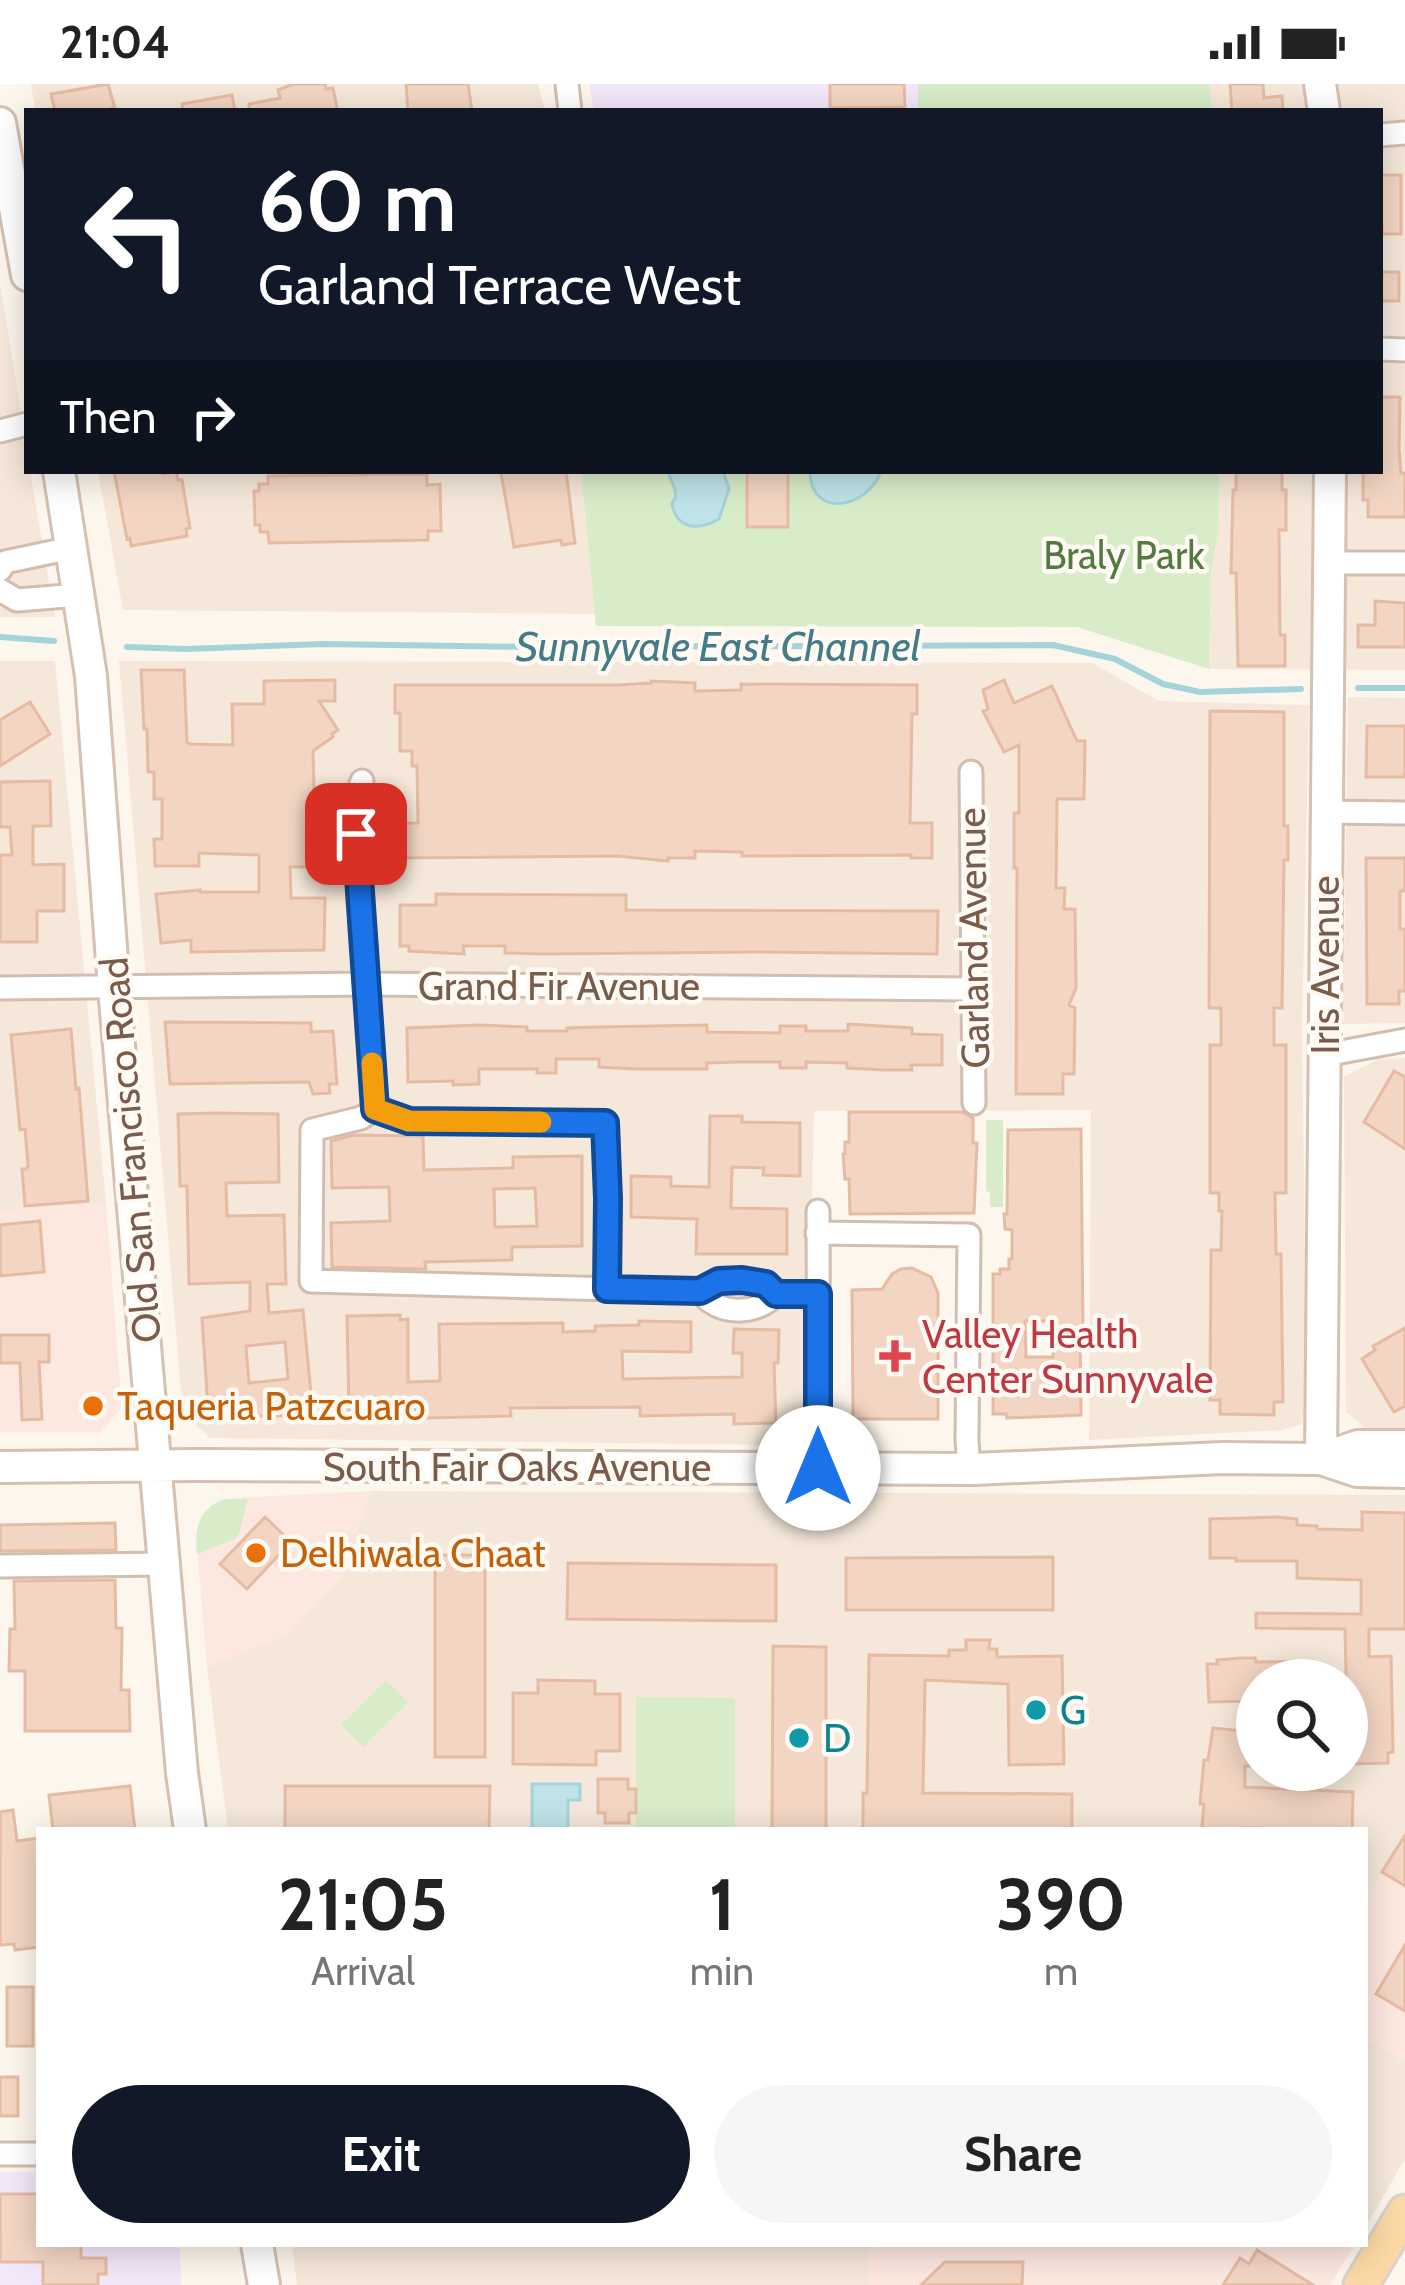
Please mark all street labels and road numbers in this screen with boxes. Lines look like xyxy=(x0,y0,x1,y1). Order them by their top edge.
street label: Garland Avenue xyxy=(947,807,999,1069)
street label: Iris Avenue xyxy=(1301,876,1349,1054)
street label: Old San Francisco Road xyxy=(89,955,171,1345)
street label: Grand Fir Avenue xyxy=(418,962,700,1010)
street label: South Fair Oaks Avenue xyxy=(323,1443,711,1491)

